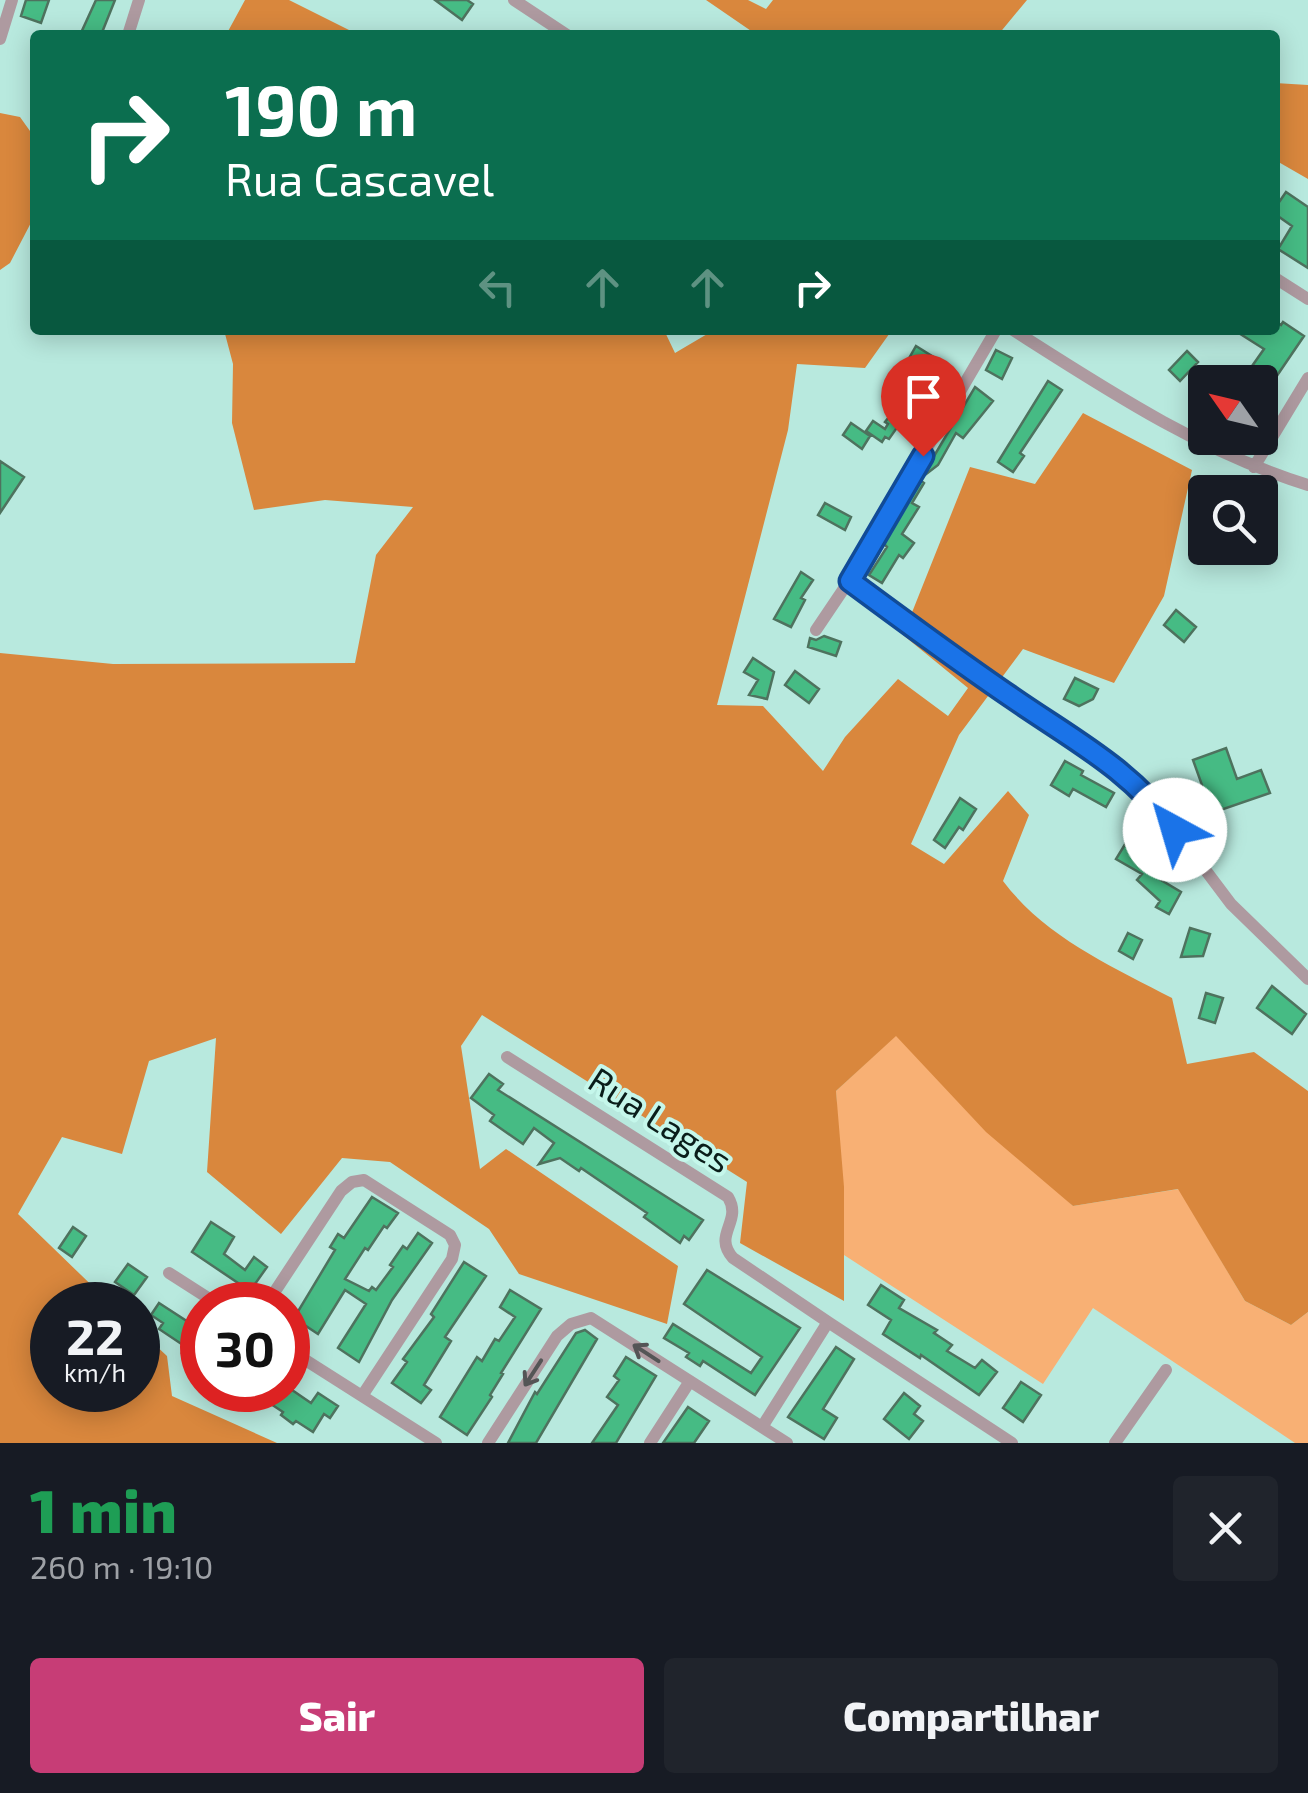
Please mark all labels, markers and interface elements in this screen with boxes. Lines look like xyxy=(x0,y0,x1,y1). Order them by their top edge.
text: 190 m xyxy=(225,66,418,150)
icon: right xyxy=(60,70,190,200)
text: Rua Cascavel xyxy=(225,151,494,205)
icon: left xyxy=(470,260,525,315)
icon: ahead xyxy=(575,260,630,315)
icon: ahead xyxy=(680,260,735,315)
icon: right xyxy=(785,260,840,315)
pin xyxy=(881,354,966,457)
north arrow xyxy=(1188,365,1278,455)
map controls xyxy=(1188,365,1278,565)
icon: arrive xyxy=(896,369,951,424)
button: search xyxy=(1188,475,1278,565)
position arrow xyxy=(1123,778,1227,882)
street label: Rua Lages xyxy=(582,1057,740,1181)
speed limit sign: 30 xyxy=(180,1282,310,1412)
text: 22 xyxy=(66,1305,124,1365)
one-way arrow xyxy=(632,1342,660,1363)
text: km/h xyxy=(64,1357,126,1387)
one-way arrow xyxy=(523,1358,544,1387)
text: 1 min xyxy=(30,1473,177,1545)
button: close xyxy=(1173,1476,1278,1581)
text: 260 m · 19:10 xyxy=(30,1547,213,1585)
button: Sair xyxy=(30,1658,644,1773)
button: Compartilhar xyxy=(664,1658,1278,1773)

